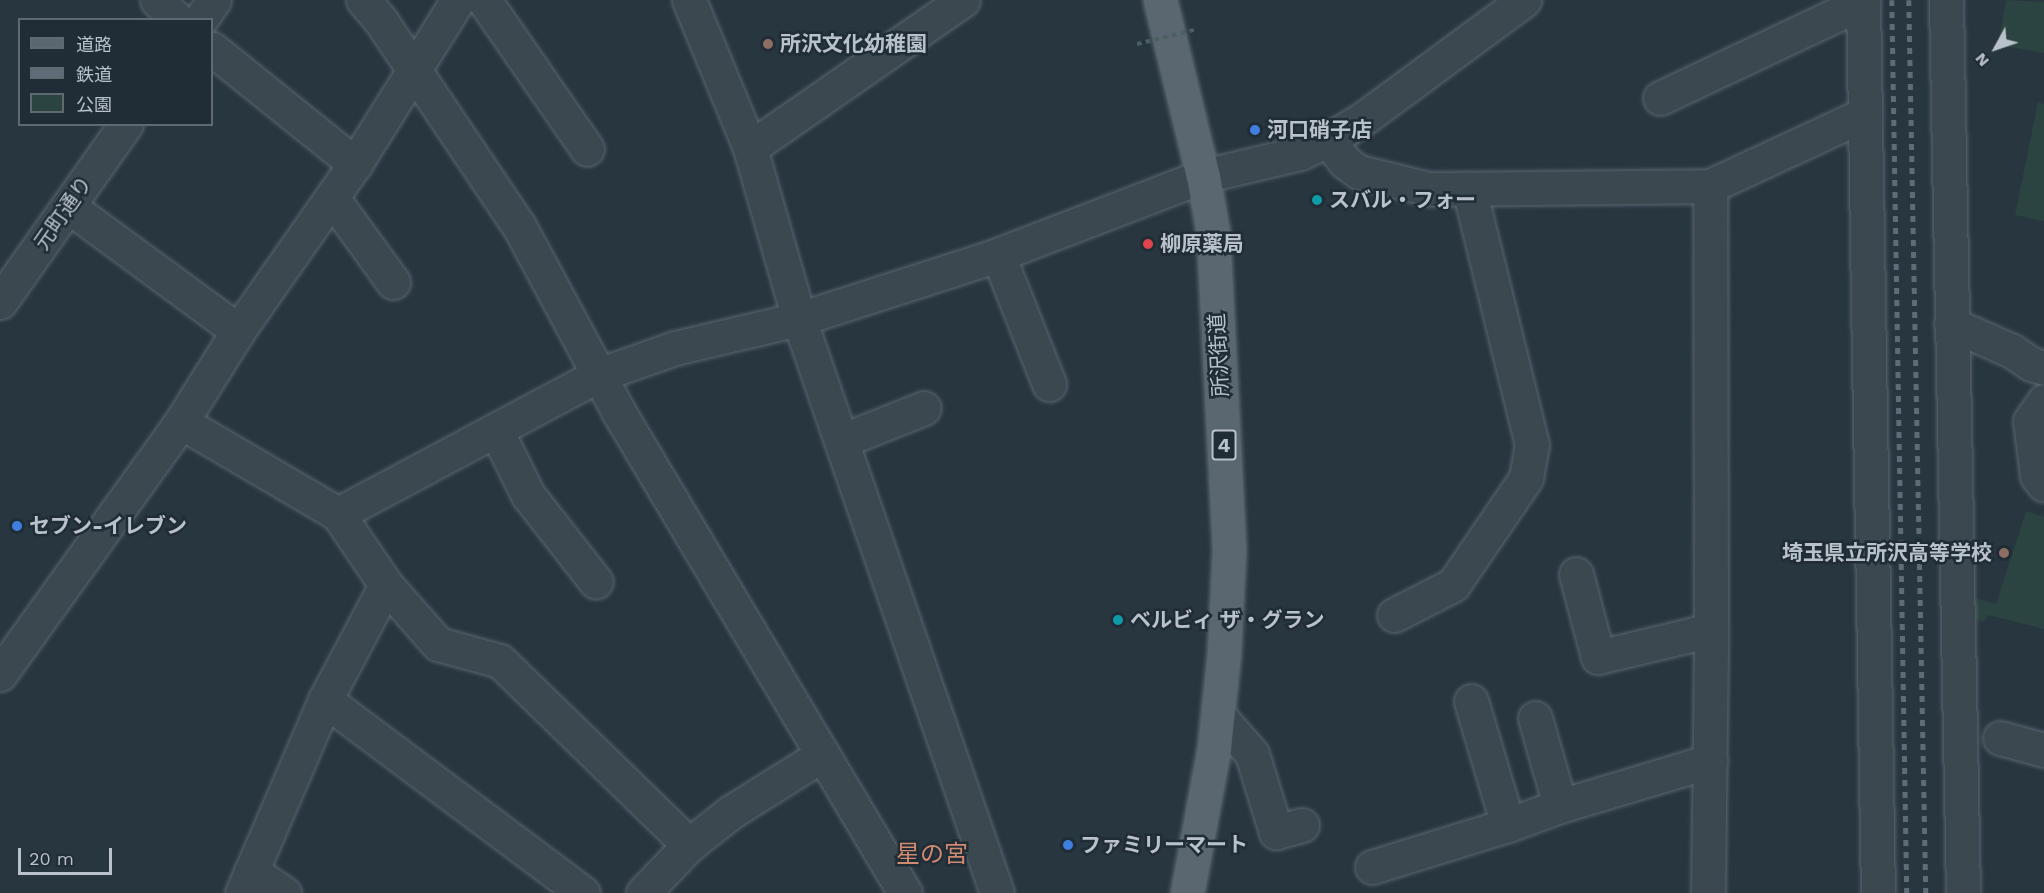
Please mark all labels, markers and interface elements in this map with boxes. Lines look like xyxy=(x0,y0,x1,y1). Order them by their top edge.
legend xyxy=(18,18,213,126)
north arrow xyxy=(1966,18,2026,78)
place label: 所沢文化幼稚園 xyxy=(780,31,927,57)
text: 道路 xyxy=(76,34,112,55)
marker: 所沢文化幼稚園 xyxy=(761,37,775,51)
text: N xyxy=(1971,49,1993,71)
text: 鉄道 xyxy=(76,64,112,85)
text: 公園 xyxy=(76,94,112,115)
place label: 河口硝子店 xyxy=(1267,117,1372,143)
marker: 河口硝子店 xyxy=(1248,123,1262,137)
street label: 元町通り xyxy=(29,171,97,255)
place label: スバル・フォー xyxy=(1329,187,1476,213)
marker: スバル・フォー xyxy=(1310,193,1324,207)
place label: 柳原薬局 xyxy=(1160,231,1244,257)
marker: 柳原薬局 xyxy=(1141,237,1155,251)
street label: 所沢街道 xyxy=(1204,312,1234,398)
road number: 4 xyxy=(1210,428,1238,462)
place label: セブン-イレブン xyxy=(29,513,187,539)
marker: セブン-イレブン xyxy=(10,519,24,533)
place label: 埼玉県立所沢高等学校 xyxy=(1782,540,1992,566)
marker: 埼玉県立所沢高等学校 xyxy=(1997,546,2011,560)
place label: ベルビィ ザ・グラン xyxy=(1130,607,1325,633)
marker: ベルビィ ザ・グラン xyxy=(1111,613,1125,627)
place label: ファミリーマート xyxy=(1080,832,1248,858)
scale bar xyxy=(21,836,116,874)
marker: ファミリーマート xyxy=(1061,838,1075,852)
district label: 星の宮 xyxy=(896,841,968,869)
text: 20 m xyxy=(29,848,74,869)

